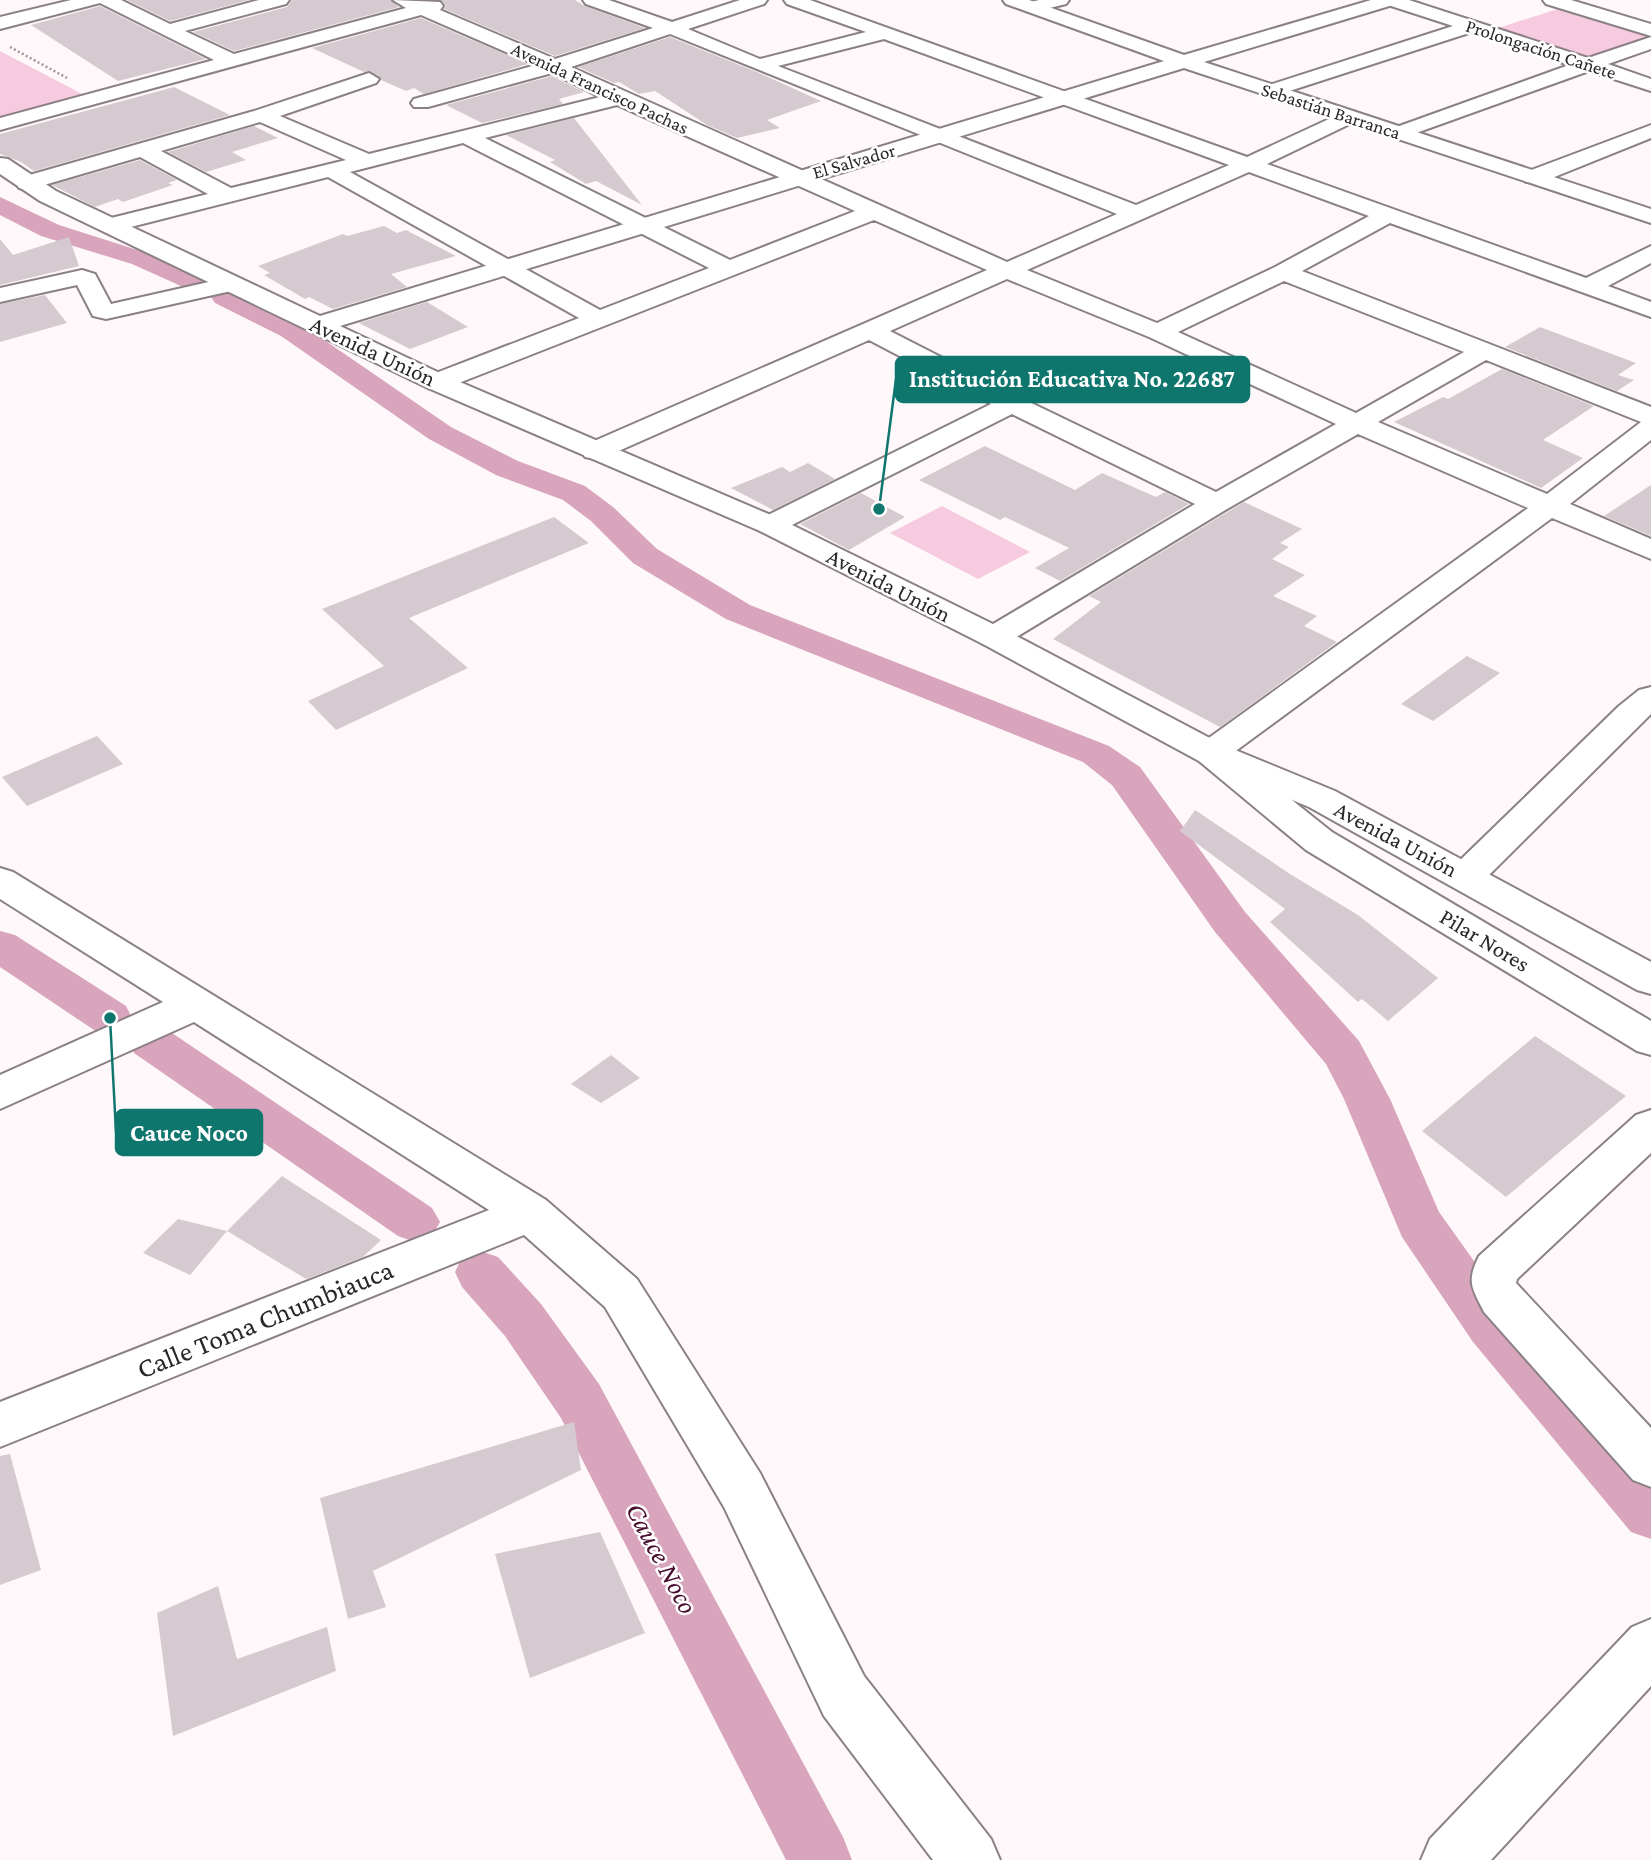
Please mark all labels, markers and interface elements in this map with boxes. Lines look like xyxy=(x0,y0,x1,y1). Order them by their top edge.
street label: Prolongación Cañete xyxy=(1463,15,1619,83)
street label: Avenida Francisco Pachas xyxy=(508,38,692,138)
street label: Sebastián Barranca xyxy=(1259,79,1403,143)
street label: El Salvador xyxy=(810,139,898,183)
street label: Avenida Unión xyxy=(306,311,440,391)
callout: Institución Educativa No. 22687 xyxy=(896,357,1249,402)
text: Institución Educativa No. 22687 xyxy=(909,365,1235,392)
street label: Avenida Unión xyxy=(823,543,955,627)
street label: Avenida Unión xyxy=(1330,796,1462,882)
street label: Pilar Nores xyxy=(1435,903,1535,977)
callout: Cauce Noco xyxy=(116,1110,262,1155)
text: Cauce Noco xyxy=(130,1119,248,1146)
street label: Calle Toma Chumbiauca xyxy=(132,1253,398,1385)
water label: Cauce Noco xyxy=(620,1497,704,1619)

